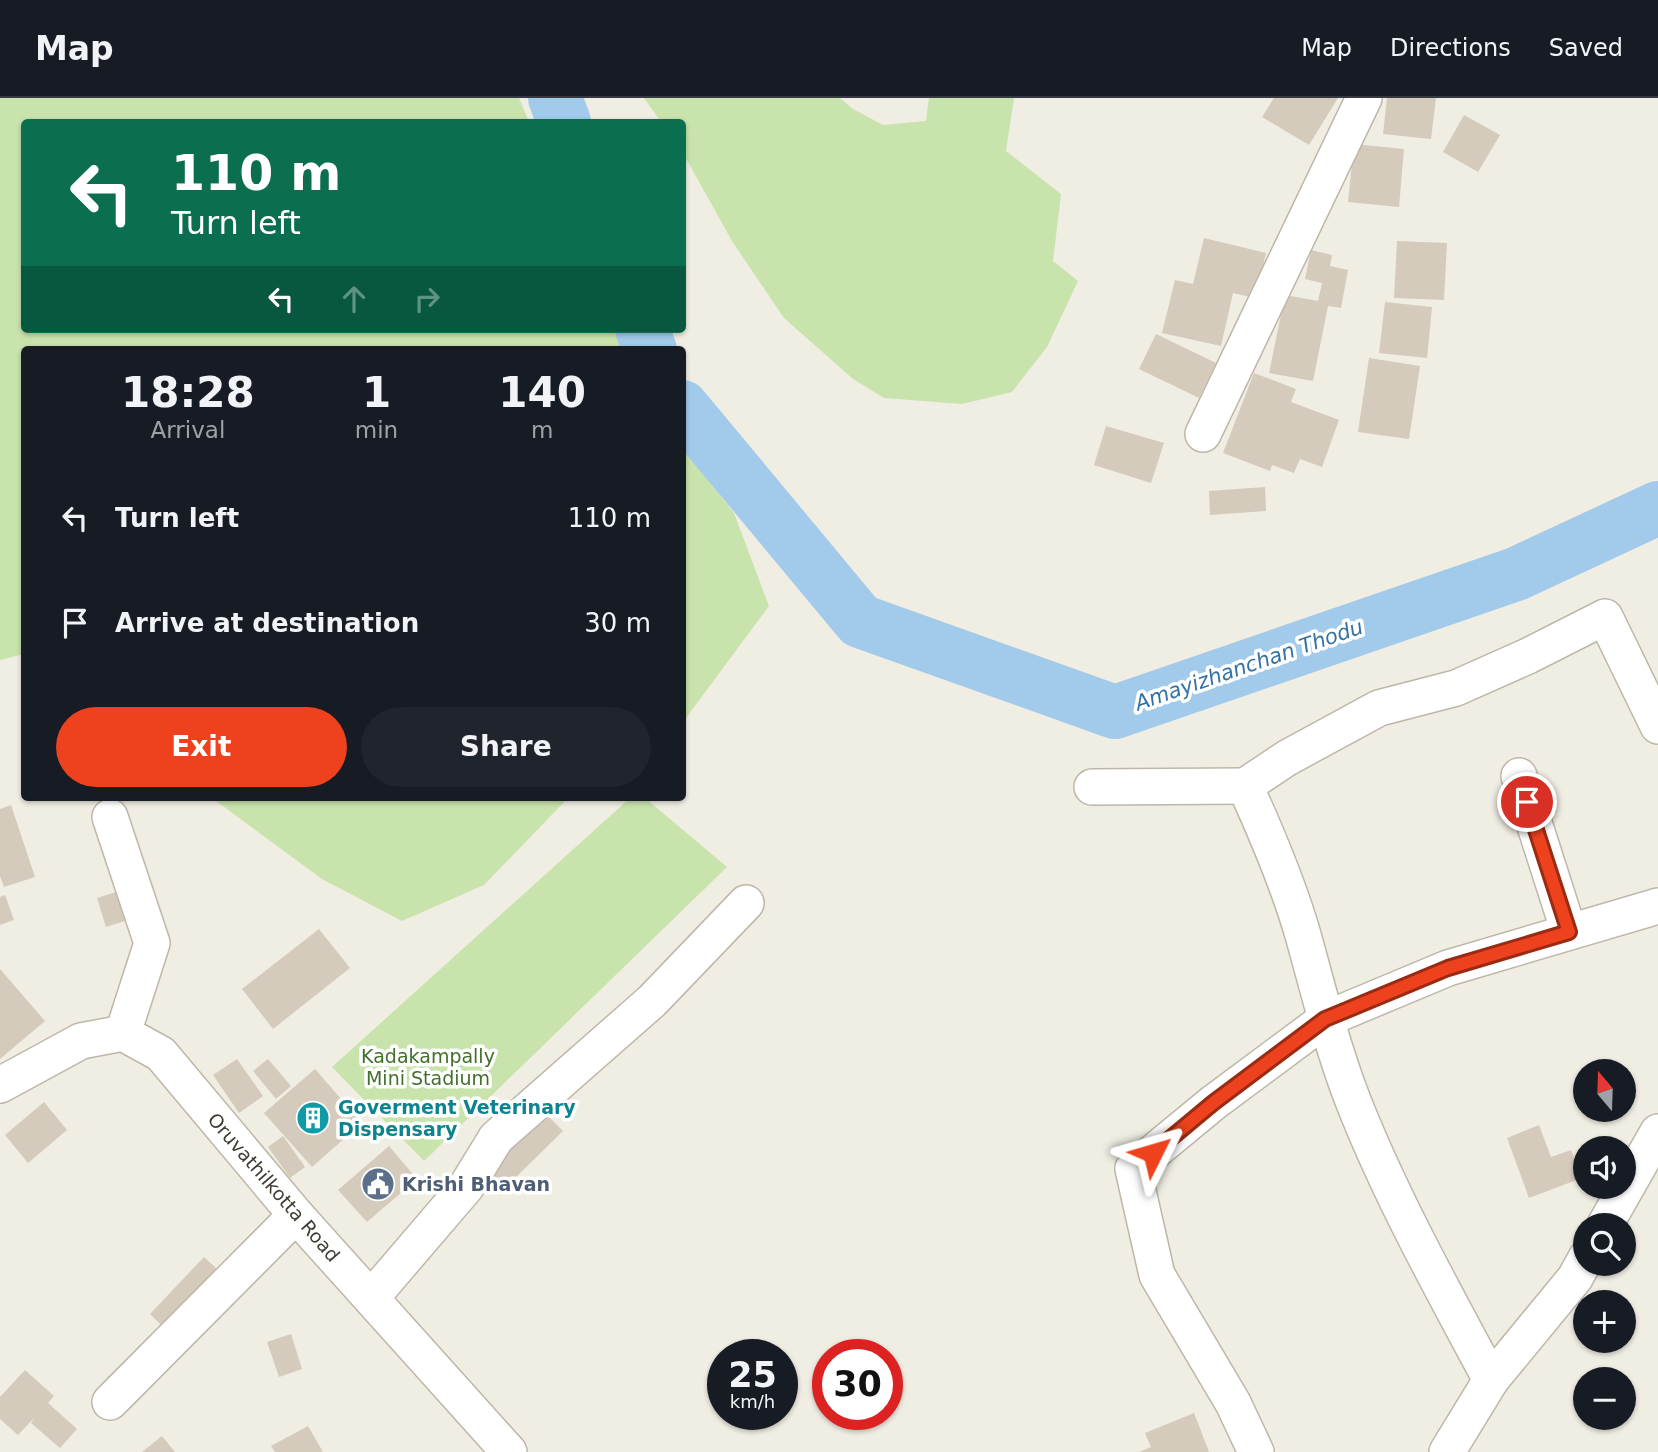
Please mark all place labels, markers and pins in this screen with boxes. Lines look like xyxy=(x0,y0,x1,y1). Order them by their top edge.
pin xyxy=(1497,772,1557,832)
place label: Goverment Veterinary Dispensary xyxy=(338,1096,576,1140)
building icon: Goverment Veterinary Dispensary xyxy=(294,1099,332,1137)
public building icon: Krishi Bhavan xyxy=(359,1165,397,1203)
place label: Krishi Bhavan xyxy=(402,1173,550,1195)

